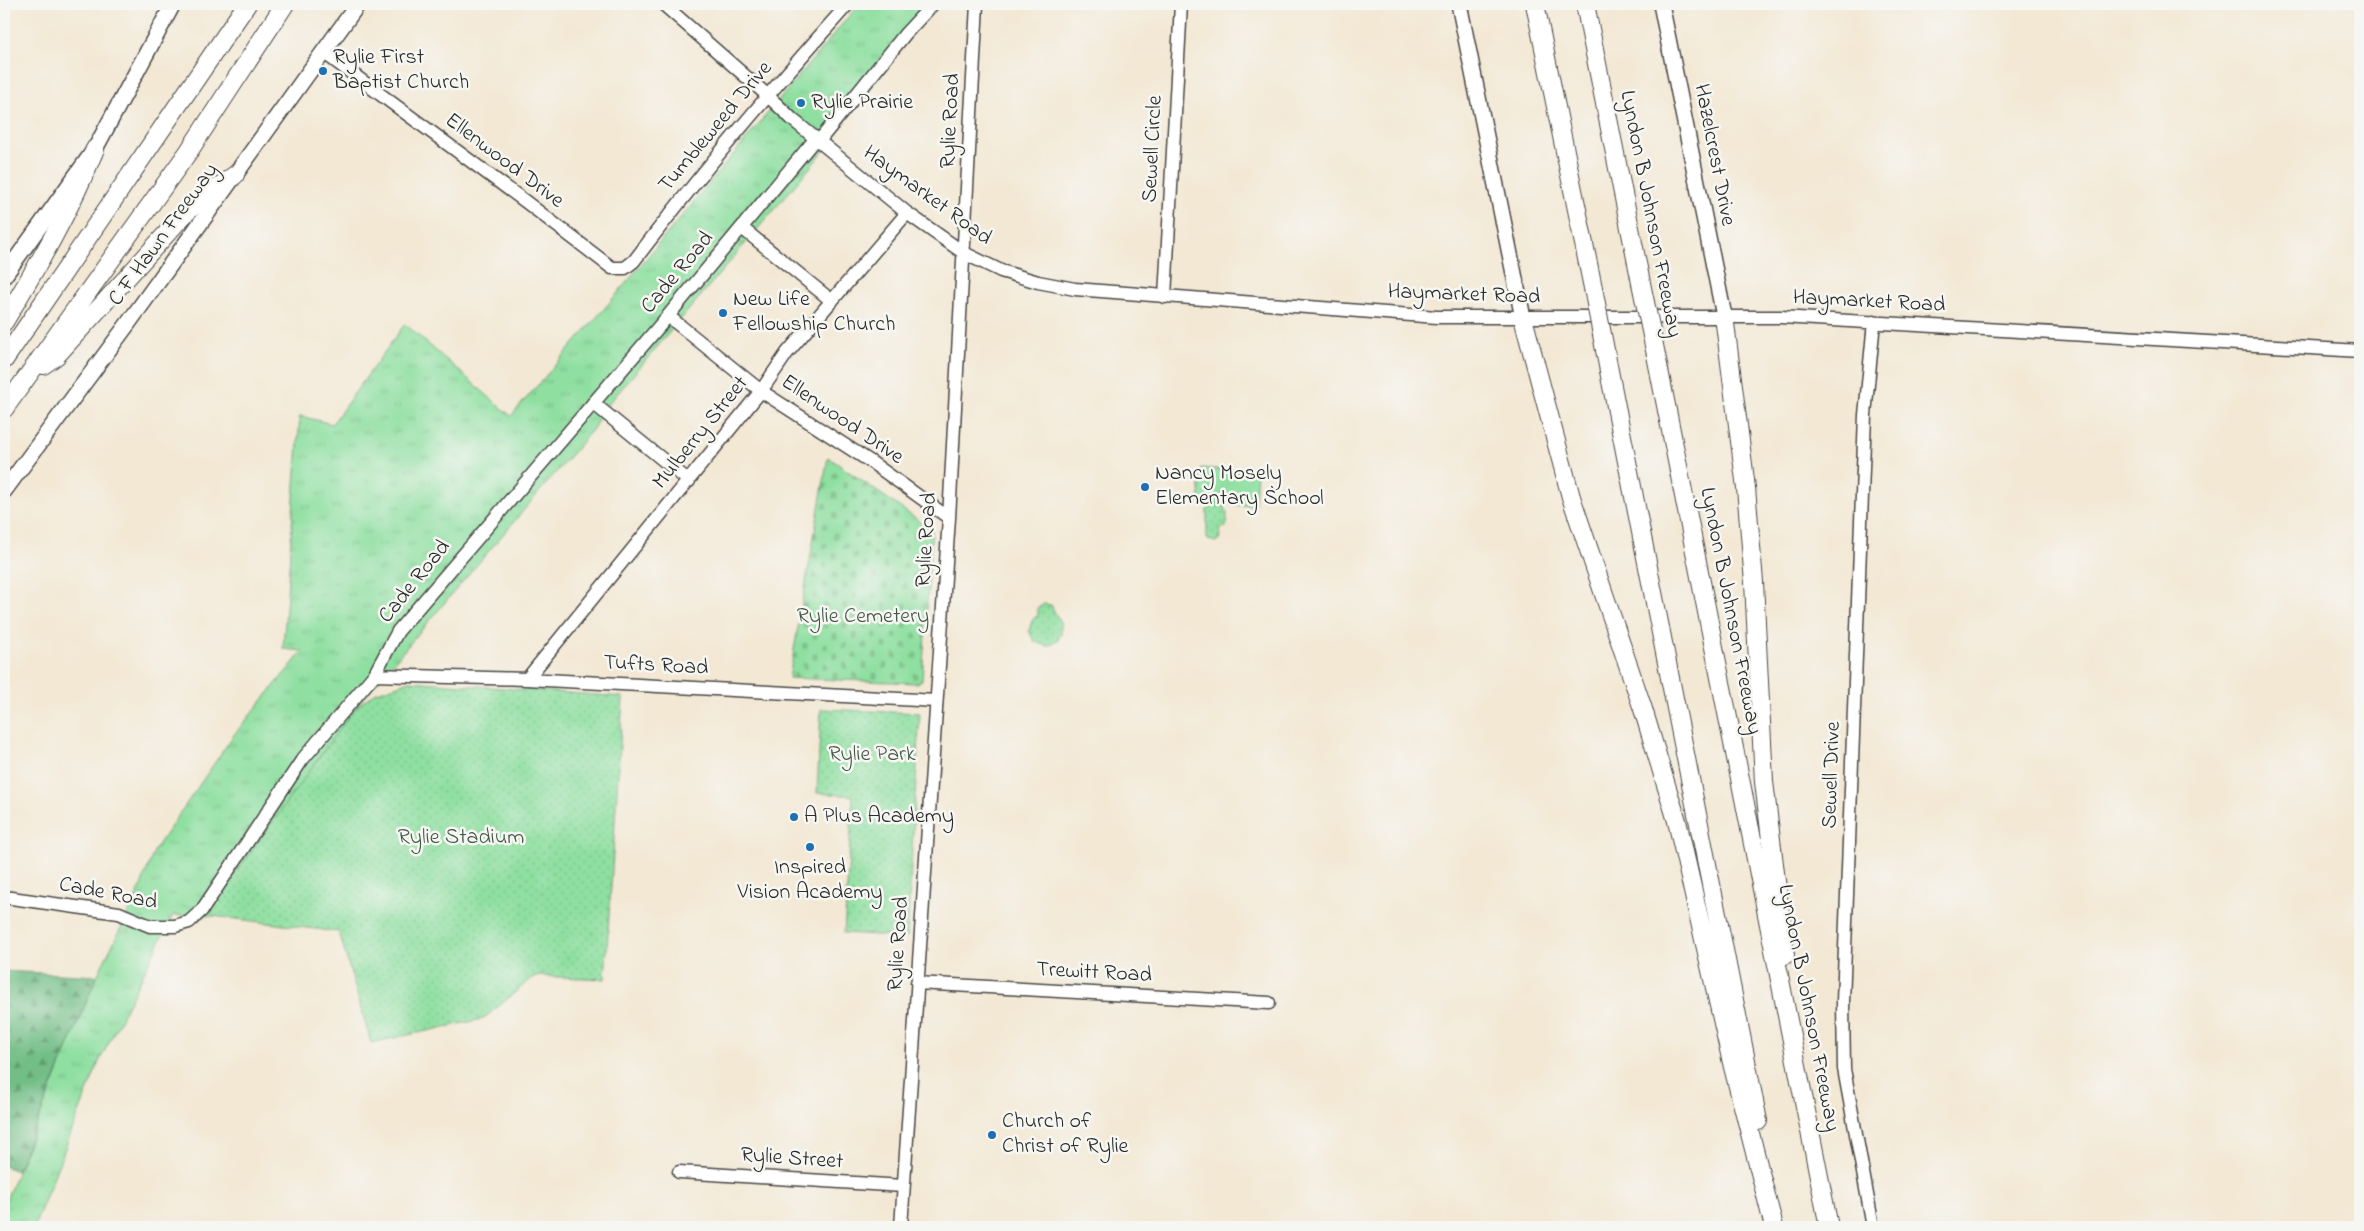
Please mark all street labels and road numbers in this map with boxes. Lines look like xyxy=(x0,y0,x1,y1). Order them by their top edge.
street label: Tumbleweed Drive xyxy=(651,54,781,200)
street label: Rylie Road xyxy=(933,73,970,169)
street label: Hazelcrest Drive xyxy=(1685,81,1743,229)
street label: Lyndon B Johnson Freeway xyxy=(1609,88,1690,340)
street label: Sewell Circle xyxy=(1134,94,1172,203)
street label: Ellenwood Drive xyxy=(438,105,571,217)
street label: Haymarket Road xyxy=(855,138,998,255)
street label: C F Hawn Freeway xyxy=(101,157,228,314)
street label: Cade Road xyxy=(634,225,722,321)
street label: Haymarket Road xyxy=(1387,276,1541,315)
street label: Haymarket Road xyxy=(1792,282,1946,323)
street label: Ellenwood Drive xyxy=(774,367,910,473)
street label: Mulberry Street xyxy=(645,369,758,497)
street label: Lyndon B Johnson Freeway xyxy=(1689,485,1770,737)
street label: Rylie Road xyxy=(908,491,947,589)
street label: Cade Road xyxy=(371,533,459,631)
street label: Tufts Road xyxy=(603,647,709,685)
street label: Sewell Drive xyxy=(1814,721,1850,829)
street label: Cade Road xyxy=(56,869,160,919)
street label: Lyndon B Johnson Freeway xyxy=(1767,882,1848,1134)
street label: Rylie Road xyxy=(880,895,919,993)
street label: Trewitt Road xyxy=(1035,954,1153,992)
street label: Rylie Street xyxy=(740,1139,845,1180)

